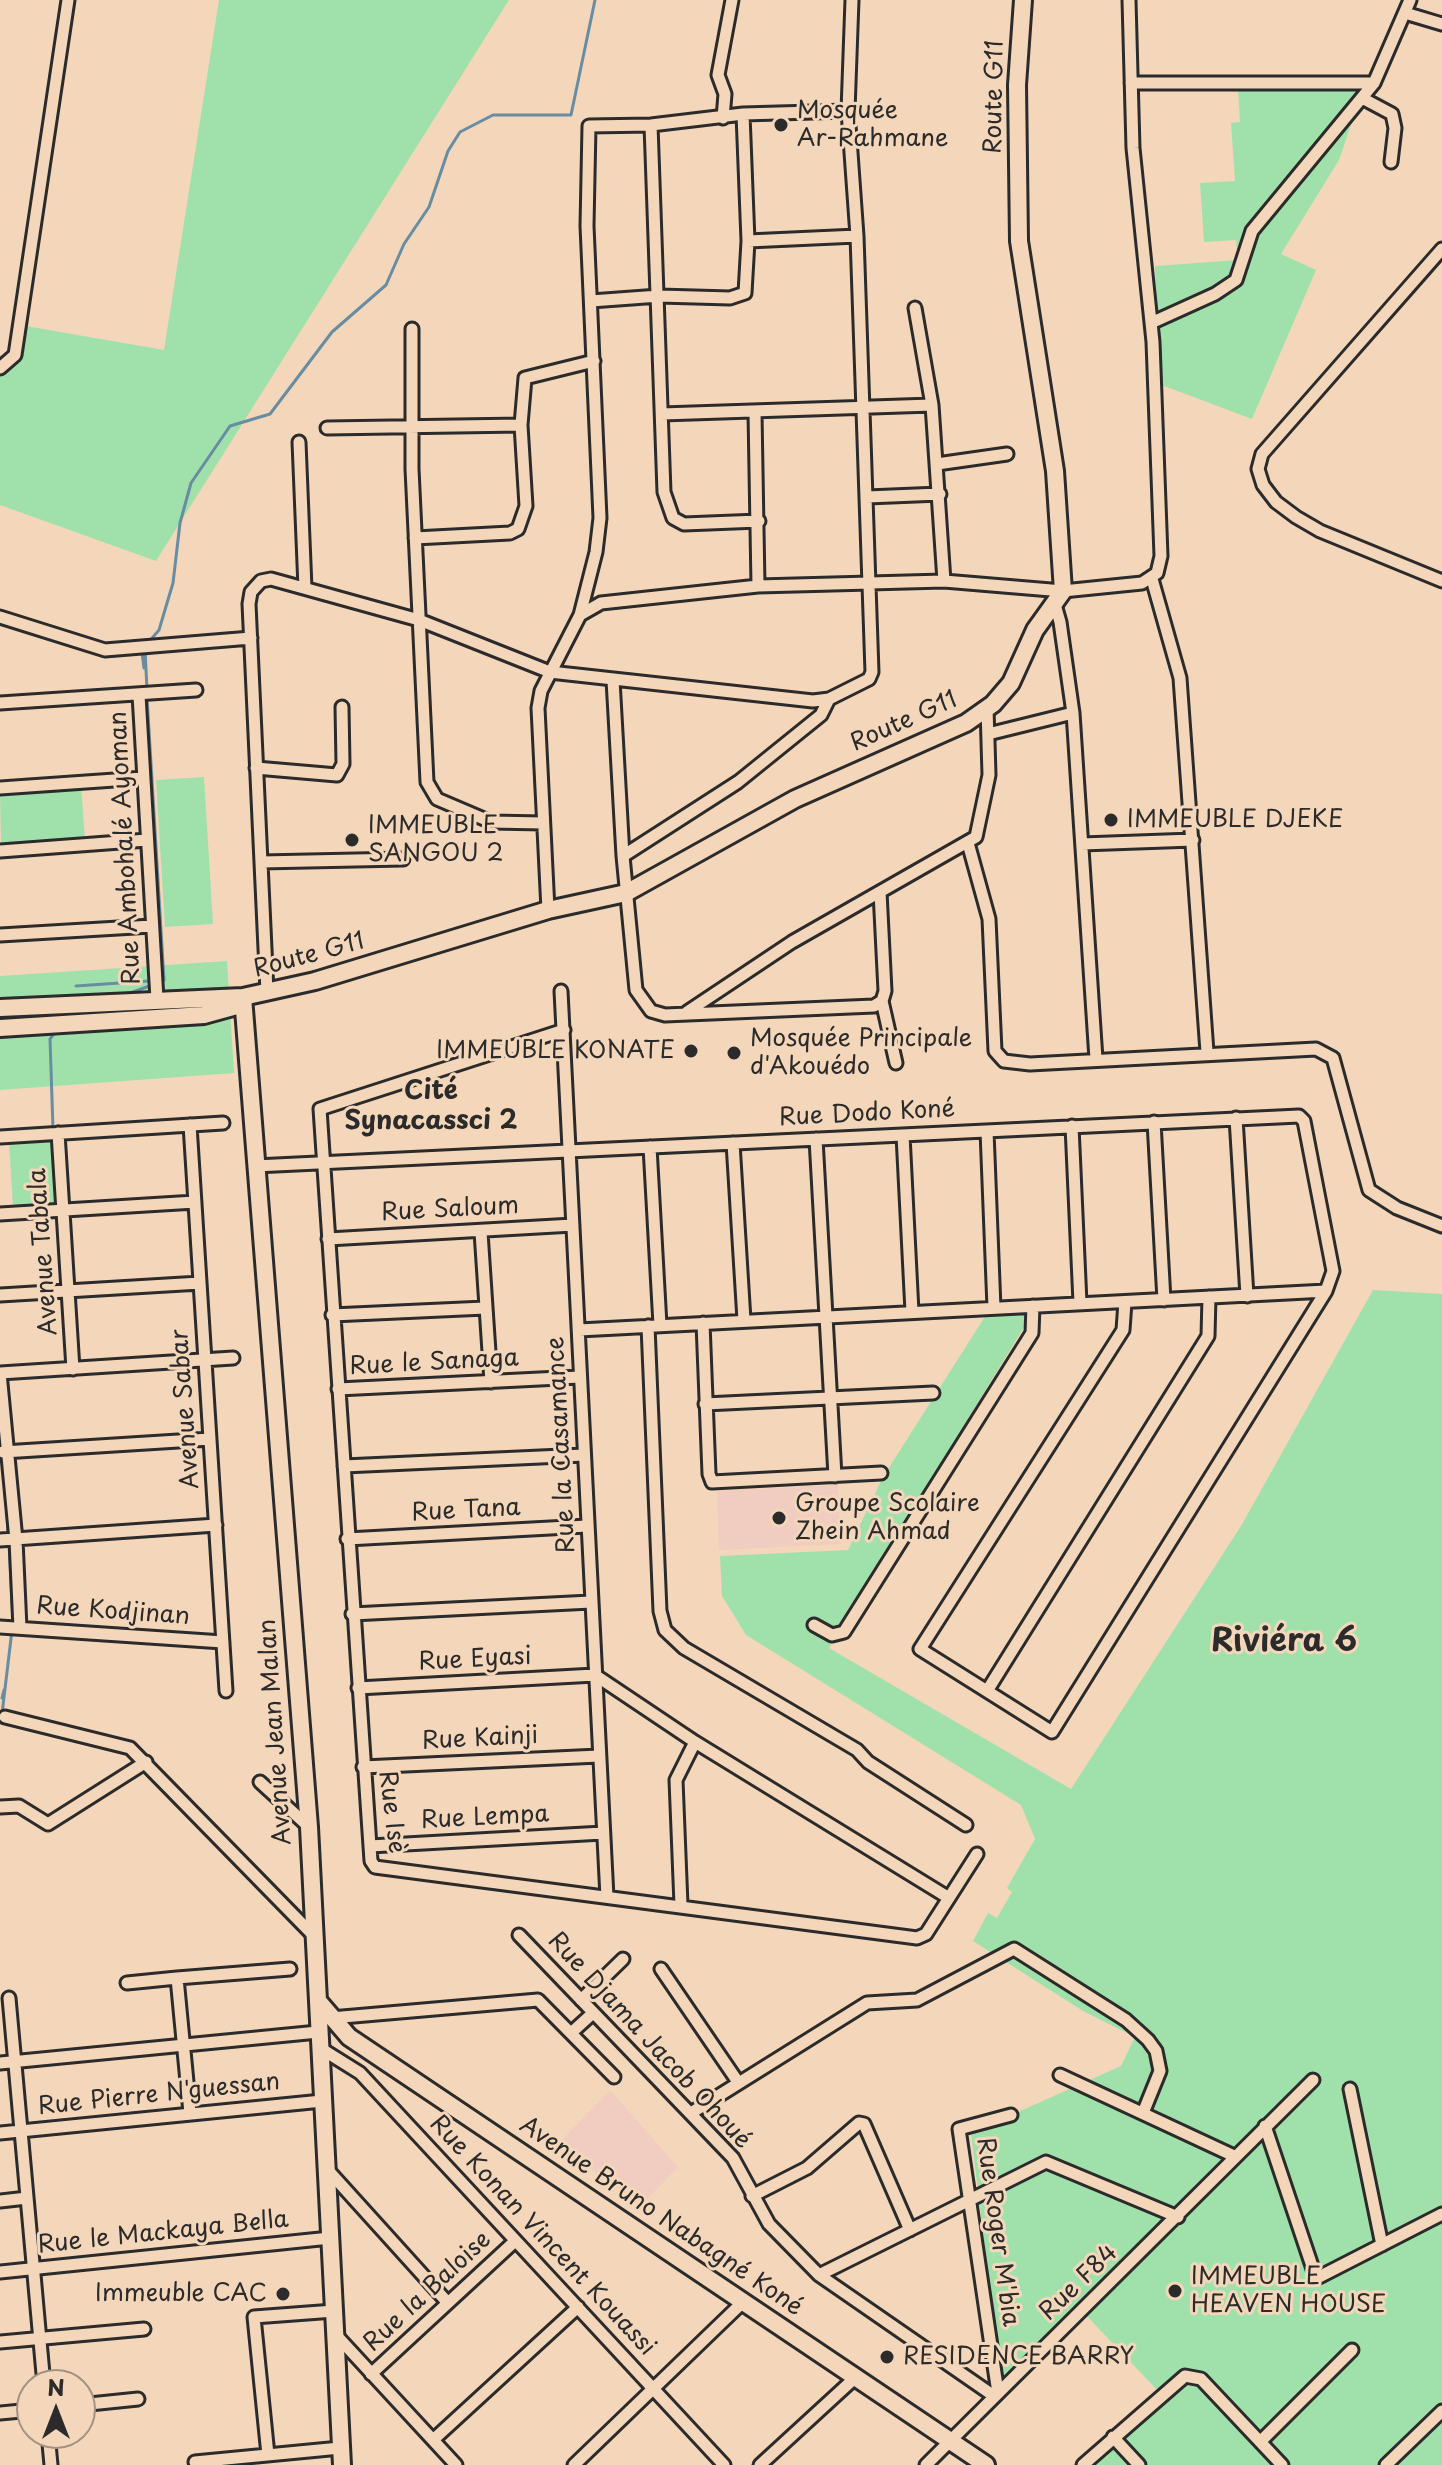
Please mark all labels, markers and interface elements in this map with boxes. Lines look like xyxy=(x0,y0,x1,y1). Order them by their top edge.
street label: Route G11 xyxy=(980,40,1010,154)
place label: Mosquée Ar-Rahmane xyxy=(797,97,948,153)
marker: Mosquée Ar-Rahmane xyxy=(772,116,790,134)
street label: Route G11 xyxy=(846,686,962,758)
street label: Rue Ambohalé Ayoman xyxy=(104,710,148,986)
place label: IMMEUBLE DJEKE xyxy=(1127,806,1343,834)
marker: IMMEUBLE DJEKE xyxy=(1102,811,1120,829)
place label: IMMEUBLE SANGOU 2 xyxy=(368,812,504,868)
marker: IMMEUBLE SANGOU 2 xyxy=(343,831,361,849)
street label: Route G11 xyxy=(250,927,368,985)
place label: Mosquée Principale d'Akouédo xyxy=(750,1025,972,1081)
place label: IMMEUBLE KONATE xyxy=(436,1037,675,1065)
marker: IMMEUBLE KONATE xyxy=(682,1042,700,1060)
marker: Mosquée Principale d'Akouédo xyxy=(725,1044,743,1062)
district label: Cité Synacassci 2 xyxy=(344,1076,518,1138)
street label: Rue Dodo Koné xyxy=(778,1095,956,1133)
street label: Avenue Tabala xyxy=(24,1167,64,1337)
street label: Rue Saloum xyxy=(380,1192,520,1228)
street label: Avenue Sabar xyxy=(166,1328,206,1490)
street label: Rue la Casamance xyxy=(542,1336,582,1554)
street label: Rue le Sanaga xyxy=(349,1344,519,1382)
place label: Groupe Scolaire Zhein Ahmad xyxy=(795,1490,980,1546)
street label: Rue Tana xyxy=(411,1494,521,1528)
marker: Groupe Scolaire Zhein Ahmad xyxy=(770,1509,788,1527)
street label: Rue Kodjinan xyxy=(35,1592,191,1632)
street label: Avenue Jean Malan xyxy=(254,1618,298,1846)
district label: Riviéra 6 xyxy=(1211,1623,1357,1661)
street label: Rue Eyasi xyxy=(418,1643,532,1677)
street label: Rue Kainji xyxy=(421,1722,539,1756)
street label: Rue Isè xyxy=(372,1769,410,1855)
street label: Rue Lempa xyxy=(420,1800,550,1836)
street label: Rue Djama Jacob Ohoué xyxy=(541,1927,757,2155)
street label: Rue Pierre N'guessan xyxy=(37,2068,281,2122)
street label: Rue Konan Vincent Kouassi xyxy=(423,2110,661,2362)
street label: Avenue Bruno Nabagné Koné xyxy=(514,2111,808,2323)
street label: Rue Roger M'bia xyxy=(969,2136,1025,2328)
street label: Rue le Mackaya Bella xyxy=(36,2206,290,2260)
street label: Rue la Baloise xyxy=(359,2226,497,2358)
street label: Rue F84 xyxy=(1034,2239,1124,2327)
place label: IMMEUBLE HEAVEN HOUSE xyxy=(1191,2263,1386,2319)
place label: Immeuble CAC xyxy=(95,2280,267,2308)
marker: IMMEUBLE HEAVEN HOUSE xyxy=(1166,2282,1184,2300)
marker: Immeuble CAC xyxy=(274,2285,292,2303)
place label: RESIDENCE BARRY xyxy=(903,2343,1134,2371)
marker: RESIDENCE BARRY xyxy=(878,2348,896,2366)
north arrow xyxy=(16,2369,96,2449)
text: N xyxy=(47,2370,65,2403)

